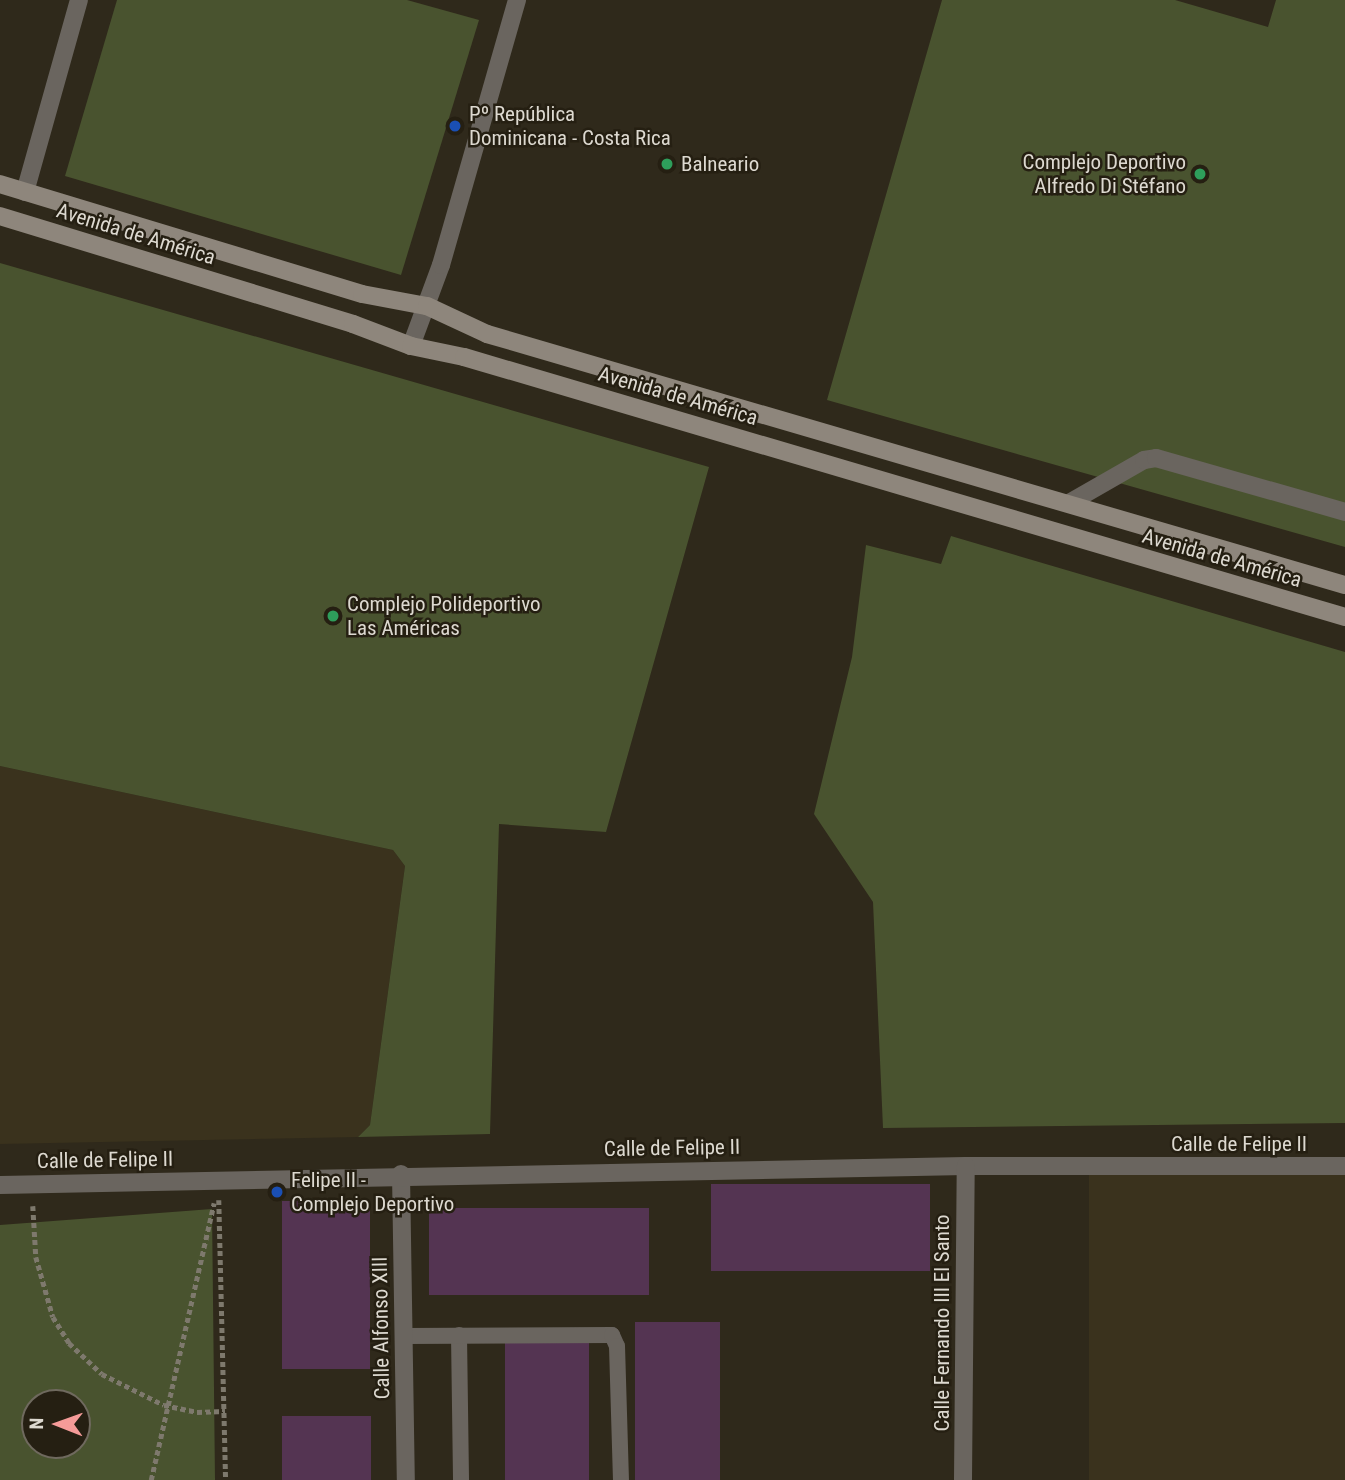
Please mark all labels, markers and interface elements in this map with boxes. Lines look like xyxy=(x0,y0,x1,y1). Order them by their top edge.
place label: Pº República Dominicana - Costa Rica xyxy=(469,101,671,151)
marker: Pº República Dominicana - Costa Rica xyxy=(447,118,463,134)
place label: Complejo Deportivo Alfredo Di Stéfano xyxy=(1023,149,1186,199)
place label: Balneario xyxy=(681,151,759,177)
marker: Balneario xyxy=(659,156,675,172)
marker: Complejo Deportivo Alfredo Di Stéfano xyxy=(1192,166,1208,182)
street label: Avenida de América xyxy=(54,198,218,270)
street label: Avenida de América xyxy=(596,361,760,431)
street label: Avenida de América xyxy=(1140,523,1304,593)
place label: Complejo Polideportivo Las Américas xyxy=(347,591,541,641)
marker: Complejo Polideportivo Las Américas xyxy=(325,608,341,624)
street label: Calle de Felipe II xyxy=(1171,1131,1307,1157)
street label: Calle de Felipe II xyxy=(604,1134,740,1162)
street label: Calle de Felipe II xyxy=(37,1146,173,1174)
place label: Felipe II - Complejo Deportivo xyxy=(291,1167,454,1217)
marker: Felipe II - Complejo Deportivo xyxy=(269,1184,285,1200)
street label: Calle Fernando III El Santo xyxy=(929,1215,955,1431)
street label: Calle Alfonso XIII xyxy=(367,1256,395,1400)
north arrow xyxy=(21,1389,91,1459)
text: N xyxy=(25,1418,48,1430)

